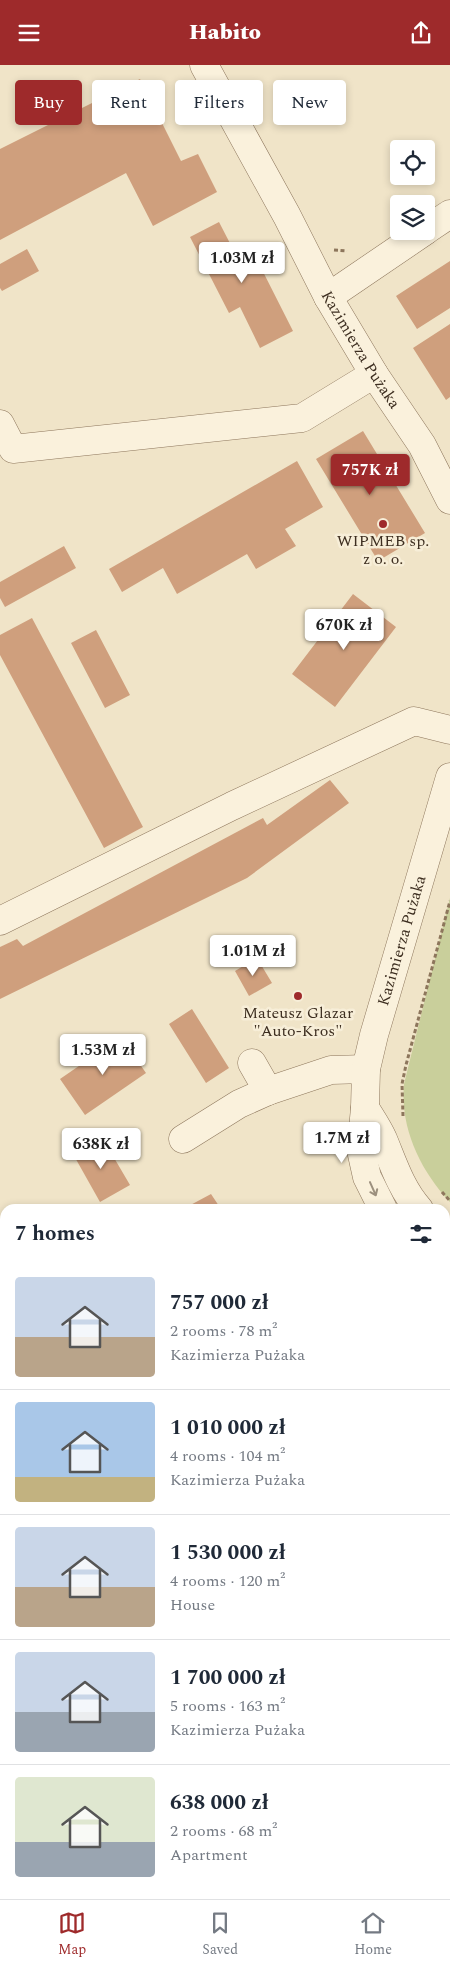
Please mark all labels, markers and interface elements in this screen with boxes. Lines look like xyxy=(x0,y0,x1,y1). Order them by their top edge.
text: Habito xyxy=(189,16,261,49)
icon: menu xyxy=(15,19,43,47)
icon: share xyxy=(407,19,435,47)
chip: Buy xyxy=(15,80,82,125)
chip: Rent xyxy=(92,80,165,125)
chip: Filters xyxy=(175,80,263,125)
chip: New xyxy=(273,80,346,125)
map controls xyxy=(390,140,435,240)
button: locate xyxy=(390,140,435,185)
button: layers xyxy=(390,195,435,240)
pin: 1.03M zł xyxy=(190,241,294,284)
text: 1.03M zł xyxy=(210,246,274,270)
street label: Kazimierza Pużaka xyxy=(315,287,406,414)
pin: 757K zł xyxy=(324,453,416,496)
text: 757K zł xyxy=(342,458,398,482)
marker: WIPMEB sp. z o. o. xyxy=(377,518,389,530)
place label: WIPMEB sp. z o. o. xyxy=(337,529,429,571)
pin: 670K zł xyxy=(298,609,390,651)
text: 670K zł xyxy=(316,613,372,637)
street label: Kazimierza Pużaka xyxy=(371,872,432,1009)
pin: 1.01M zł xyxy=(201,935,305,977)
text: 1.01M zł xyxy=(221,939,285,963)
marker: Mateusz Glazar "Auto-Kros" xyxy=(292,990,304,1002)
place label: Mateusz Glazar "Auto-Kros" xyxy=(243,1001,353,1043)
pin: 1.53M zł xyxy=(51,1033,155,1076)
text: 1.53M zł xyxy=(71,1038,135,1062)
pin: 1.7M zł xyxy=(296,1121,388,1164)
text: 1.7M zł xyxy=(314,1126,370,1150)
pin: 638K zł xyxy=(55,1127,147,1170)
text: 638K zł xyxy=(73,1132,129,1156)
one-way arrow xyxy=(368,1181,378,1196)
text: 7 homes xyxy=(15,1218,95,1250)
icon: filters xyxy=(407,1220,435,1248)
text: 757 000 zł xyxy=(170,1287,269,1319)
icon: home xyxy=(55,1297,115,1357)
text: 2 rooms · 78 m² xyxy=(170,1319,277,1343)
text: Kazimierza Pużaka xyxy=(170,1343,305,1367)
text: 1 010 000 zł xyxy=(170,1412,286,1444)
icon: home xyxy=(55,1422,115,1482)
text: 4 rooms · 104 m² xyxy=(170,1444,285,1468)
text: Kazimierza Pużaka xyxy=(170,1468,305,1492)
text: 1 530 000 zł xyxy=(170,1537,286,1569)
icon: home xyxy=(55,1547,115,1607)
text: 4 rooms · 120 m² xyxy=(170,1569,285,1593)
text: House xyxy=(170,1593,215,1617)
text: 1 700 000 zł xyxy=(170,1662,286,1694)
icon: home xyxy=(55,1672,115,1732)
text: 5 rooms · 163 m² xyxy=(170,1694,285,1718)
text: Kazimierza Pużaka xyxy=(170,1718,305,1742)
text: 638 000 zł xyxy=(170,1787,269,1819)
icon: home xyxy=(55,1797,115,1857)
text: 2 rooms · 68 m² xyxy=(170,1819,277,1843)
text: Apartment xyxy=(170,1843,248,1867)
tab: Map xyxy=(58,1909,86,1960)
tab: Saved xyxy=(202,1909,238,1960)
tab: Home xyxy=(354,1909,392,1960)

